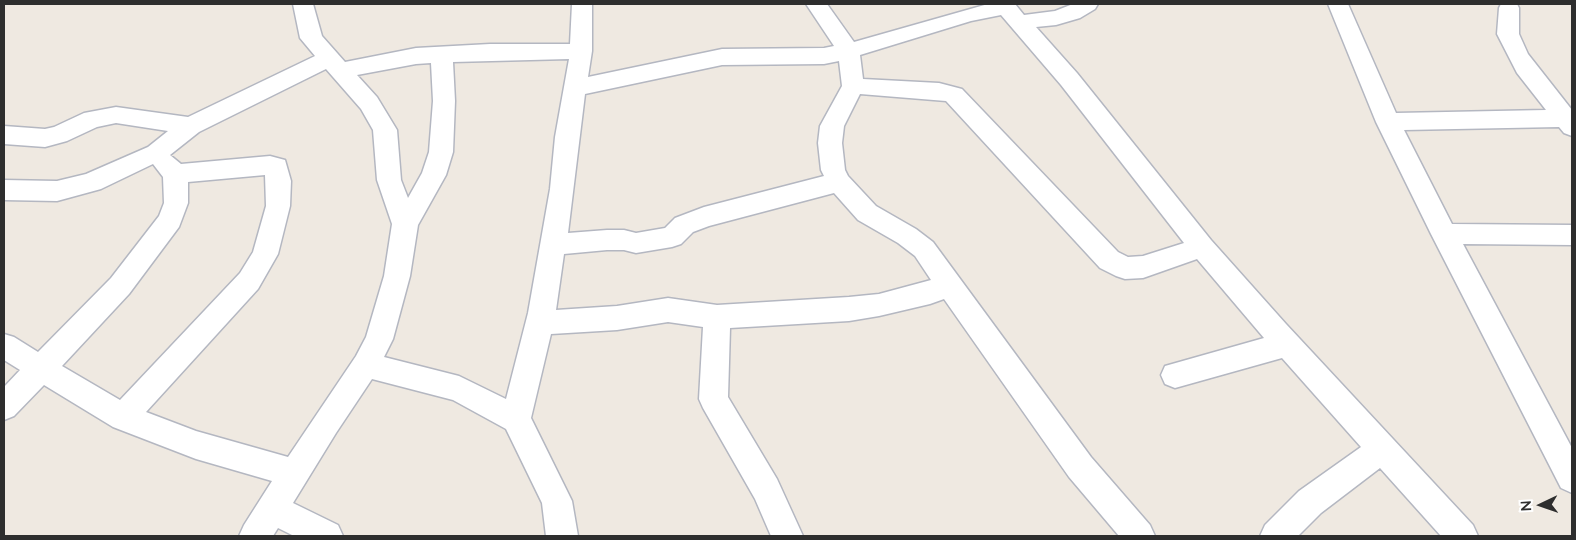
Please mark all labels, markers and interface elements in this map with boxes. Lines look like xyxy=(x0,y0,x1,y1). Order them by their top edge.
north arrow xyxy=(1516,480,1566,530)
text: N xyxy=(1517,500,1534,512)

